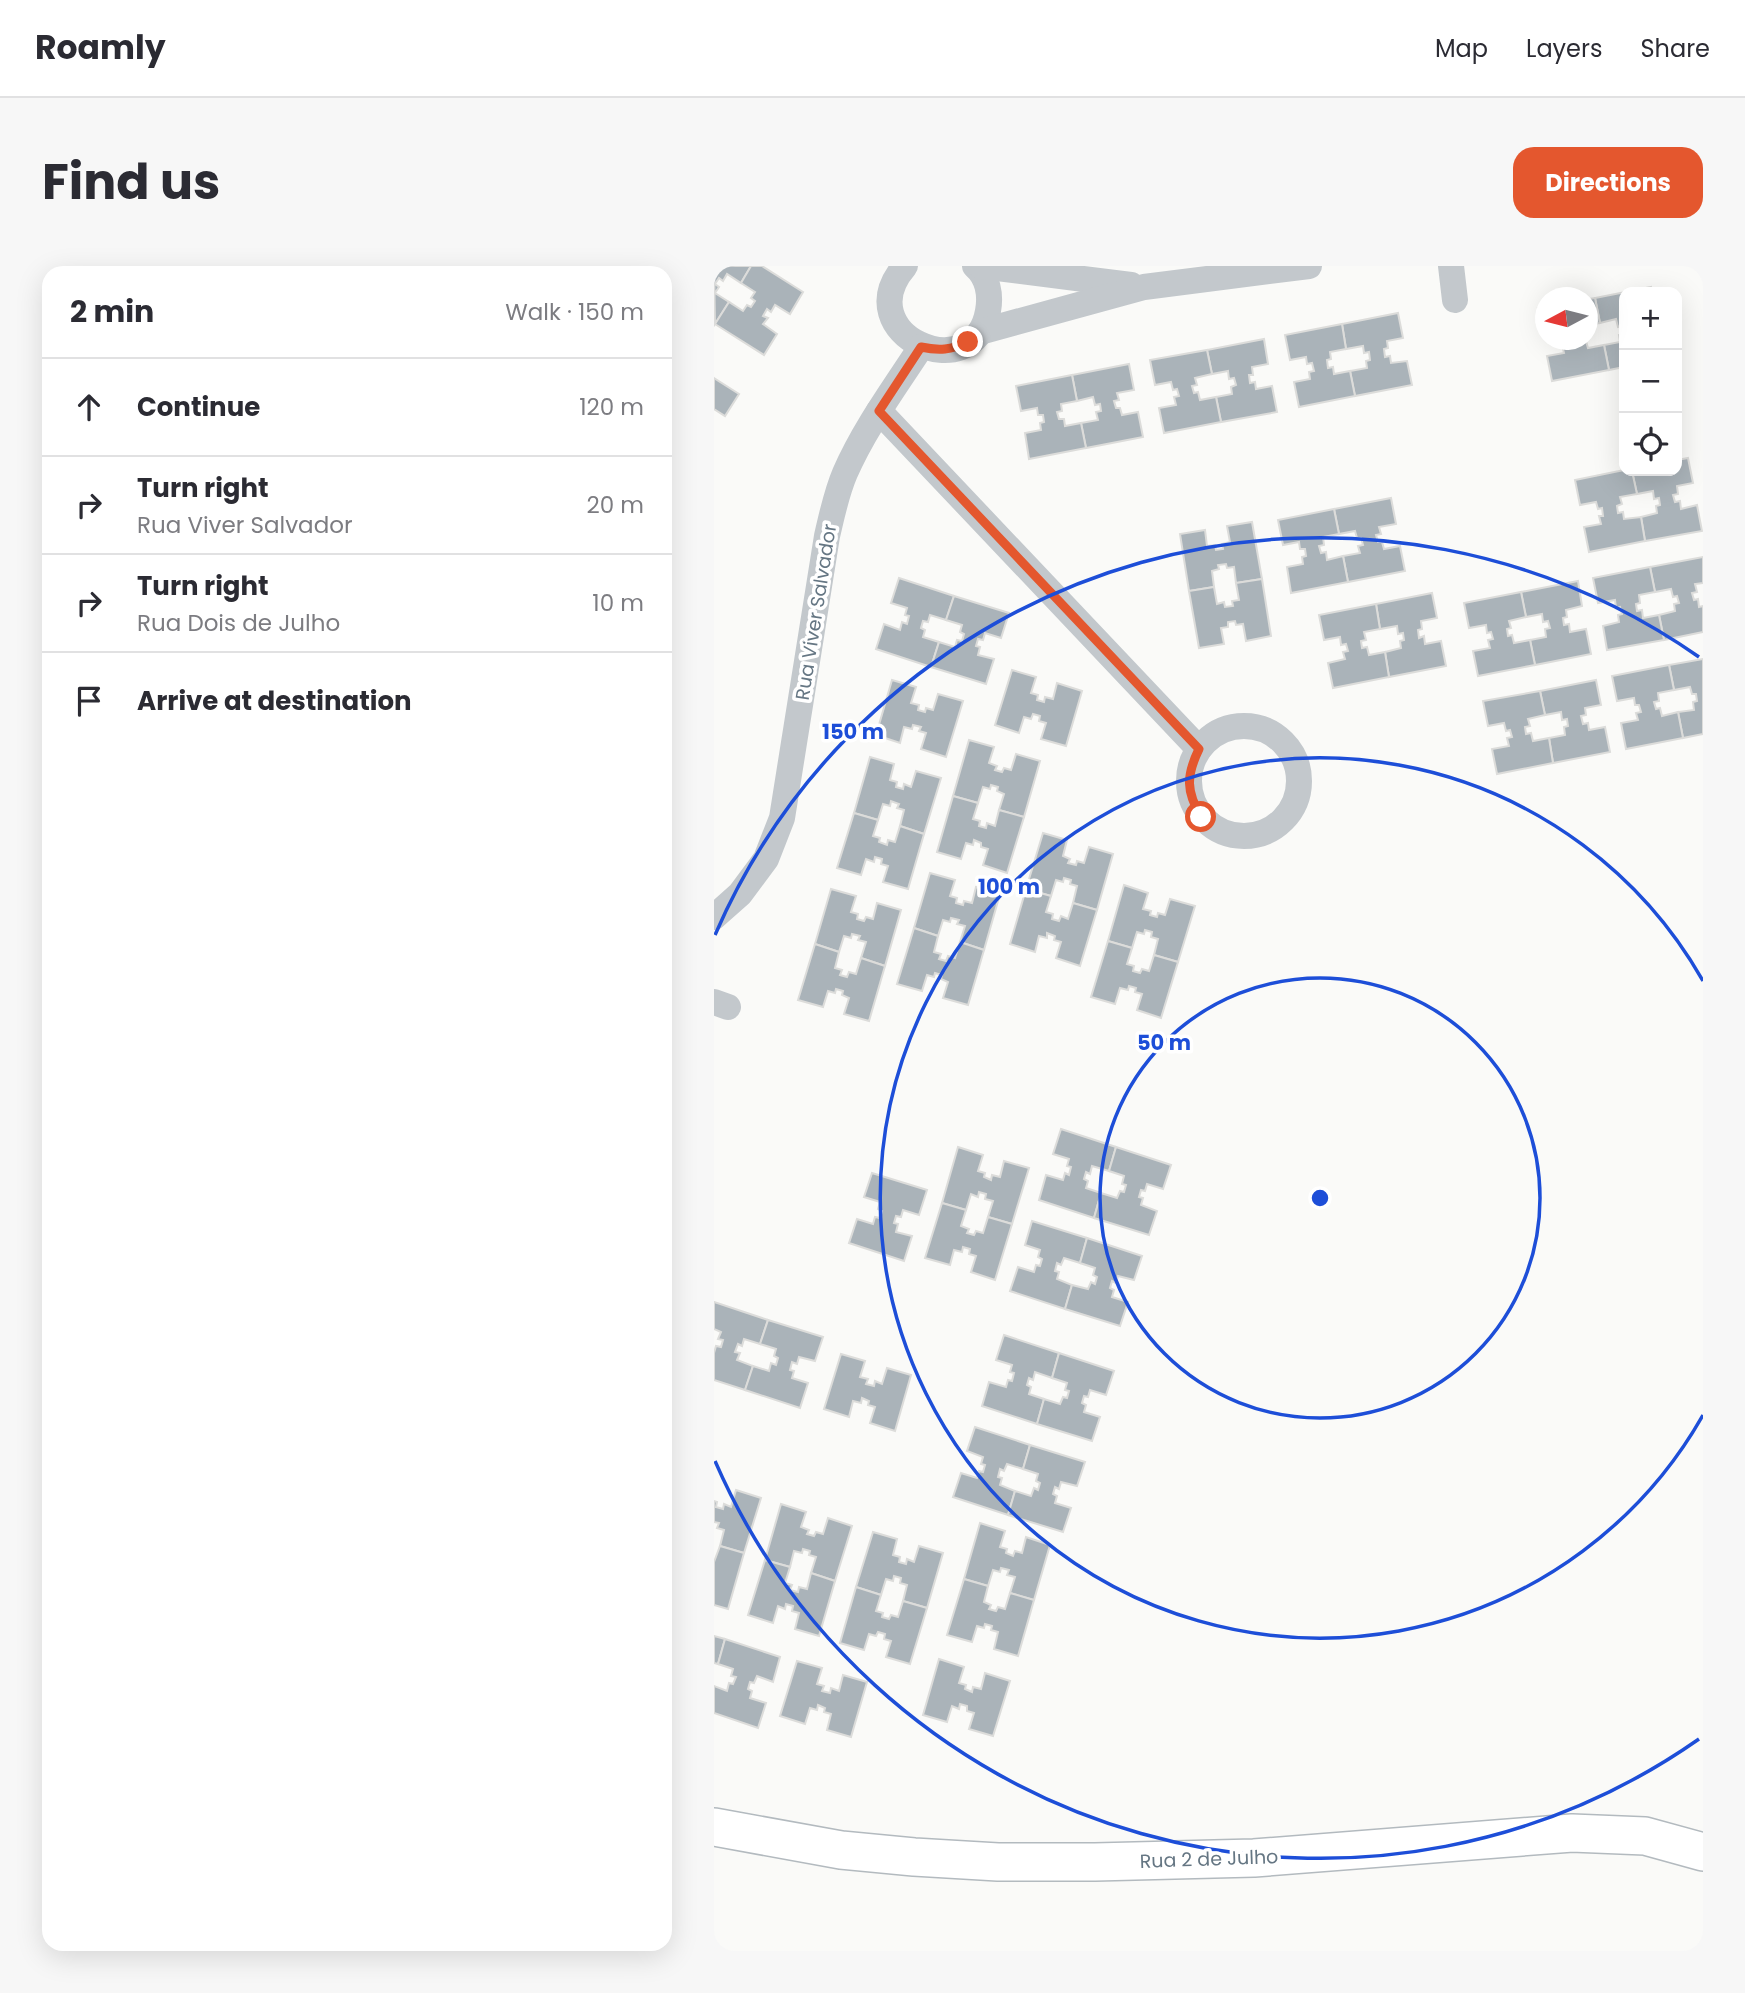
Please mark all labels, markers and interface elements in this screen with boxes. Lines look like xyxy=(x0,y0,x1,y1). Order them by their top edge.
text: Roamly xyxy=(35,24,165,71)
text: Map xyxy=(1435,32,1488,65)
text: Layers xyxy=(1526,32,1602,65)
text: Share xyxy=(1640,32,1710,65)
button: Directions xyxy=(1513,147,1703,218)
text: Find us xyxy=(42,148,220,216)
north arrow xyxy=(1535,287,1598,350)
map controls xyxy=(1619,287,1682,476)
button: + xyxy=(1619,287,1682,350)
text: 2 min xyxy=(70,290,154,333)
text: Walk · 150 m xyxy=(505,296,644,328)
route end xyxy=(952,326,983,357)
button: − xyxy=(1619,350,1682,413)
icon: ahead xyxy=(70,388,108,426)
text: Continue xyxy=(137,389,260,425)
text: 120 m xyxy=(579,391,644,423)
button: locate xyxy=(1619,413,1682,476)
text: Turn right xyxy=(137,470,269,506)
icon: right xyxy=(70,486,108,524)
text: 20 m xyxy=(586,489,644,521)
text: Rua Viver Salvador xyxy=(137,509,353,541)
street label: Rua Viver Salvador xyxy=(789,522,843,702)
text: Turn right xyxy=(137,568,269,604)
icon: right xyxy=(70,584,108,622)
text: 10 m xyxy=(592,587,644,619)
text: Rua Dois de Julho xyxy=(137,607,340,639)
icon: arrive xyxy=(70,682,108,720)
text: Arrive at destination xyxy=(137,683,412,719)
text: 150 m xyxy=(822,717,884,746)
route start xyxy=(1185,801,1216,832)
text: 100 m xyxy=(978,872,1040,901)
text: 50 m xyxy=(1137,1028,1191,1057)
centre of rings xyxy=(1308,1186,1332,1210)
street label: Rua 2 de Julho xyxy=(1139,1843,1279,1875)

